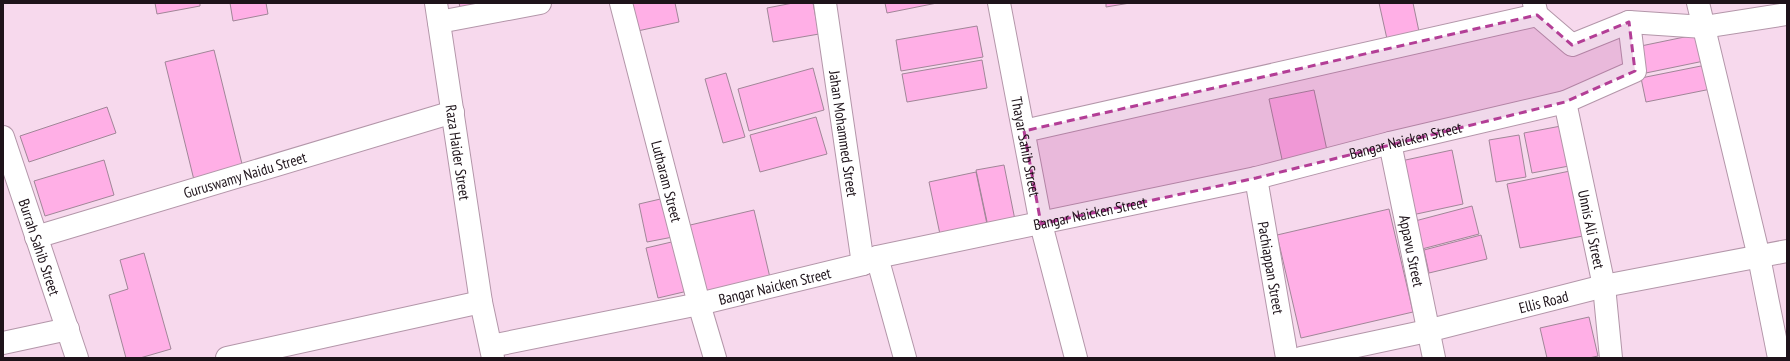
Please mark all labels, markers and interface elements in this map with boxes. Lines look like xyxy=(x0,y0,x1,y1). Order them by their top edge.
street label: Jahan Mohammed Street xyxy=(825,68,863,198)
street label: Thayar Sahib Street xyxy=(1007,95,1045,198)
street label: Raza Haider Street xyxy=(442,103,475,201)
street label: Bangar Naicken Street xyxy=(1347,117,1463,163)
street label: Lutharam Street xyxy=(647,138,687,224)
street label: Guruswamy Naidu Street xyxy=(181,147,309,202)
street label: Unnis Ali Street xyxy=(1574,188,1610,270)
street label: Bangar Naicken Street xyxy=(1032,192,1148,234)
street label: Burrah Sahib Street xyxy=(15,196,65,298)
street label: Appavu Street xyxy=(1395,213,1429,288)
street label: Pachiappan Street xyxy=(1254,220,1289,315)
street label: Bangar Naicken Street xyxy=(716,263,833,308)
street label: Ellis Road xyxy=(1517,286,1570,317)

